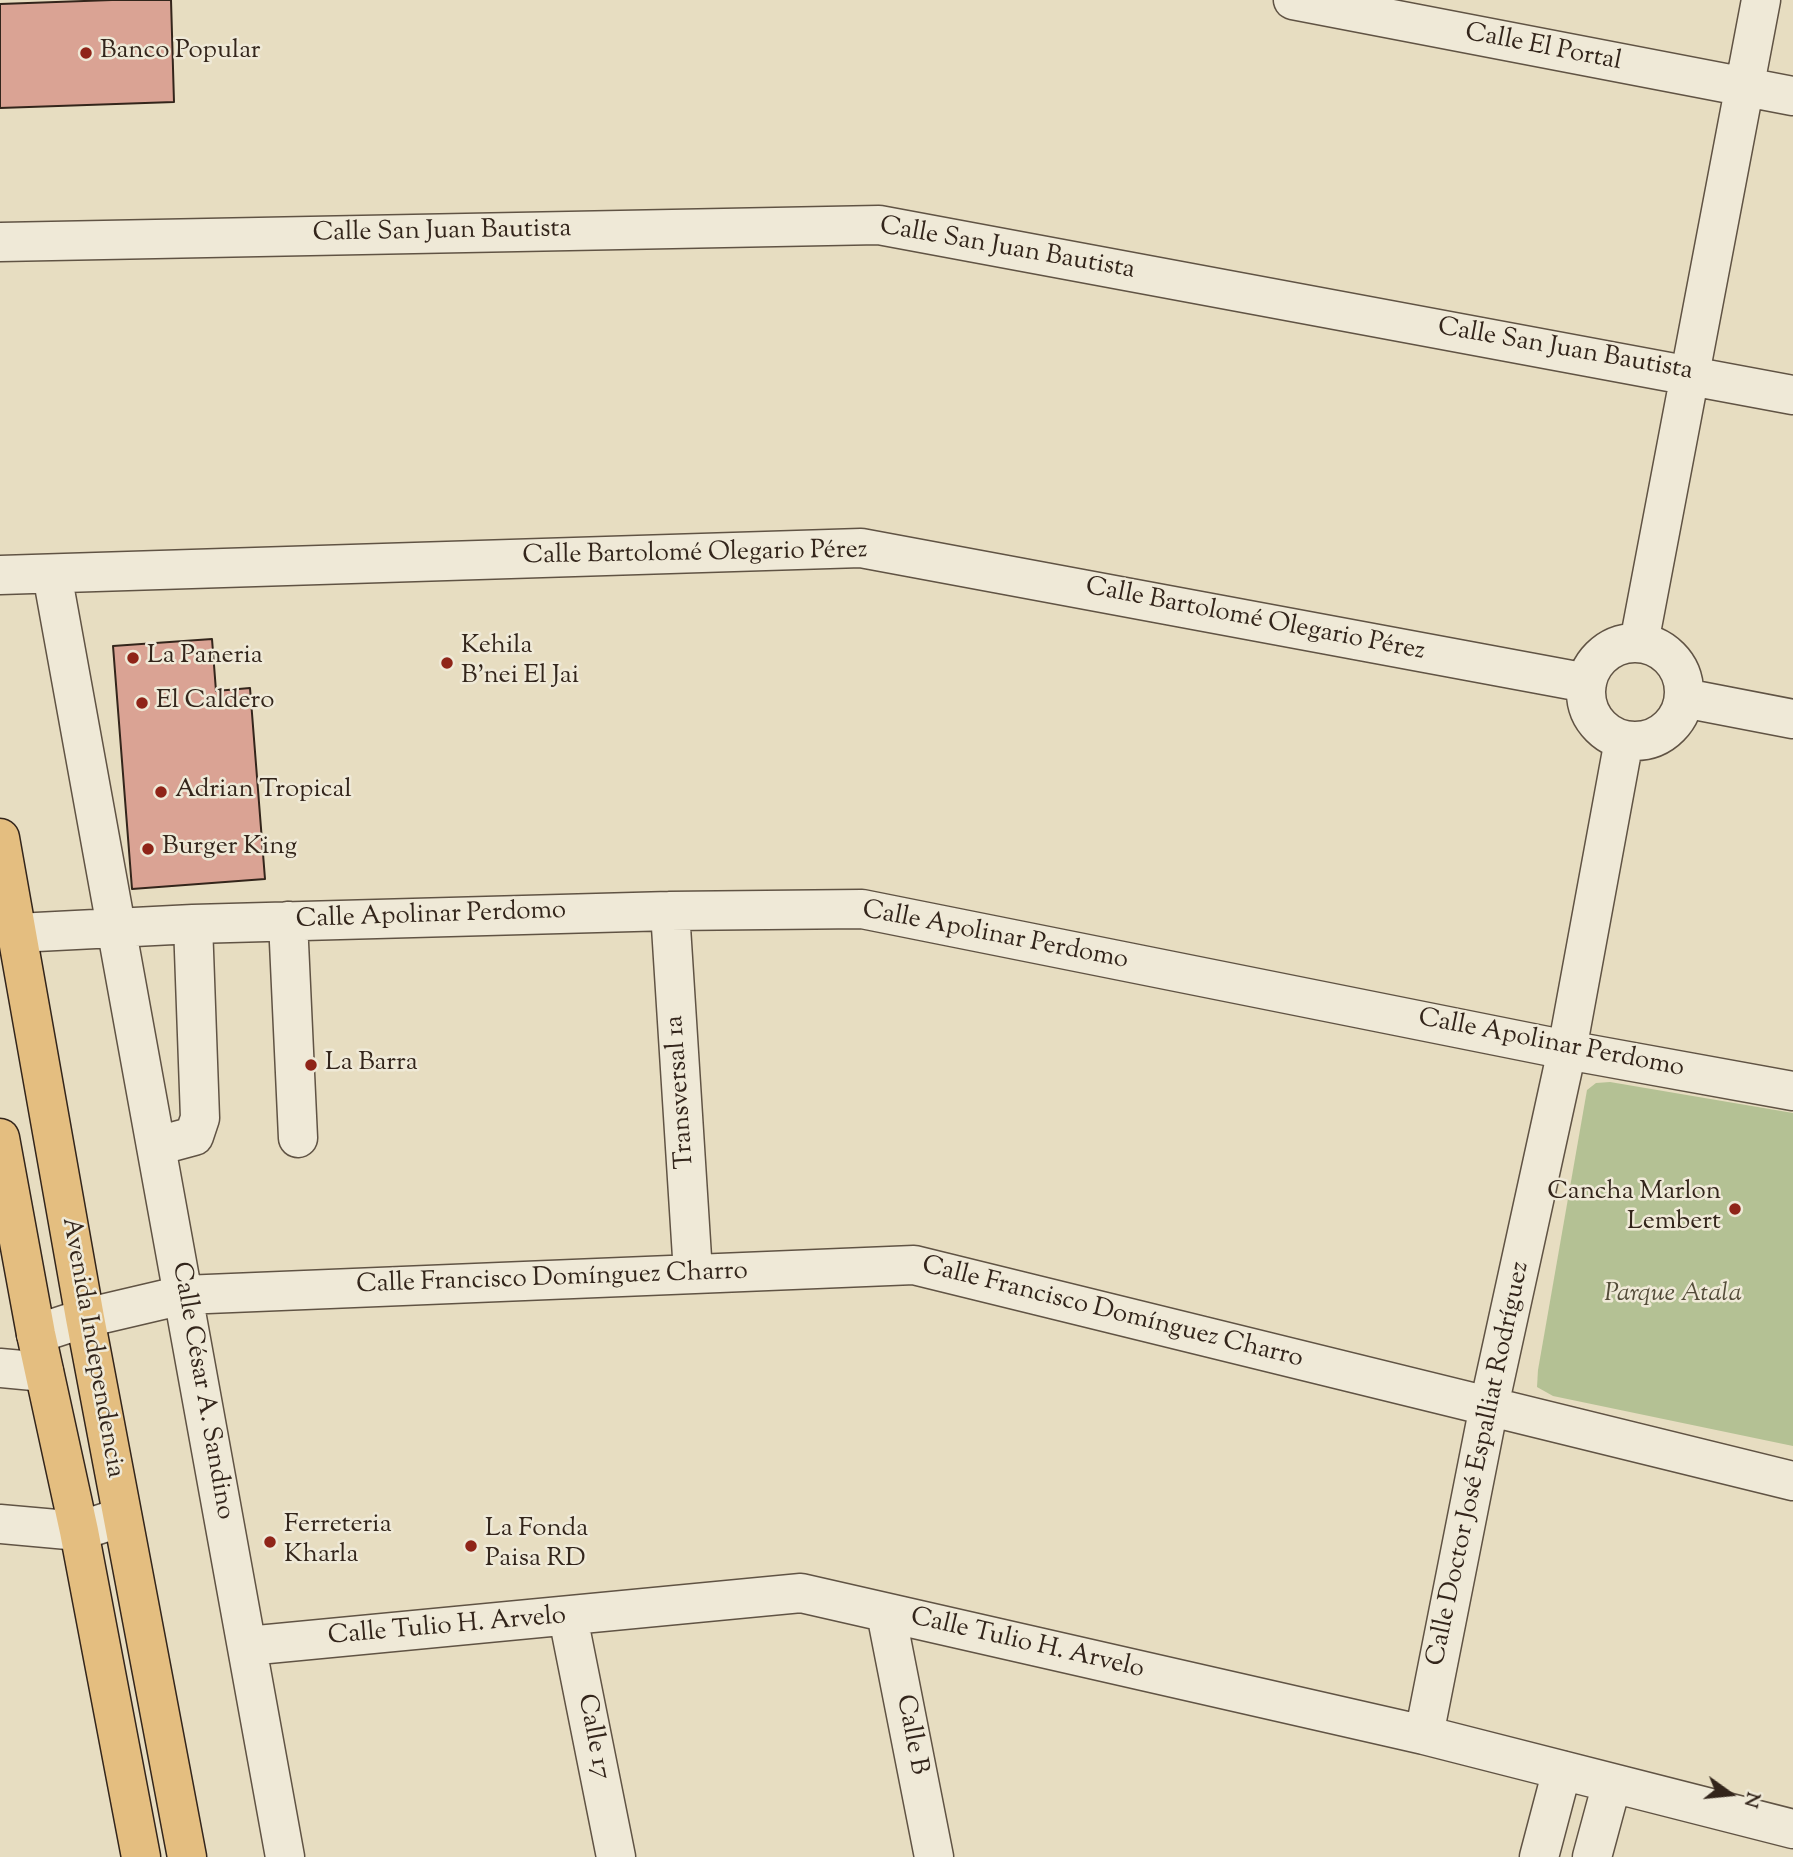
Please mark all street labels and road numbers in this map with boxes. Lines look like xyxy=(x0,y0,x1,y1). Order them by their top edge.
street label: Calle El Portal xyxy=(1462,19,1624,79)
street label: Calle San Juan Bautista xyxy=(877,212,1137,288)
street label: Calle San Juan Bautista xyxy=(312,215,572,251)
street label: Calle San Juan Bautista xyxy=(1435,313,1695,389)
street label: Calle Bartolomé Olegario Pérez xyxy=(522,536,868,574)
street label: Calle Bartolomé Olegario Pérez xyxy=(1083,573,1427,669)
street label: Calle Apolinar Perdomo xyxy=(859,896,1131,978)
street label: Calle Apolinar Perdomo xyxy=(295,897,567,937)
street label: Calle Apolinar Perdomo xyxy=(1415,1004,1687,1086)
street label: Transversal 1a xyxy=(661,1014,703,1170)
street label: Avenida Independencia xyxy=(53,1215,129,1481)
street label: Calle Francisco Domínguez Charro xyxy=(918,1251,1306,1377)
street label: Calle Francisco Domínguez Charro xyxy=(356,1258,748,1302)
street label: Calle Doctor José Espalliat Rodríguez xyxy=(1422,1259,1538,1669)
street label: Calle César A. Sandino xyxy=(163,1260,239,1522)
street label: Calle Tulio H. Arvelo xyxy=(327,1602,567,1654)
street label: Calle Tulio H. Arvelo xyxy=(907,1603,1147,1687)
street label: Calle 17 xyxy=(568,1692,616,1782)
street label: Calle B xyxy=(887,1692,933,1778)

